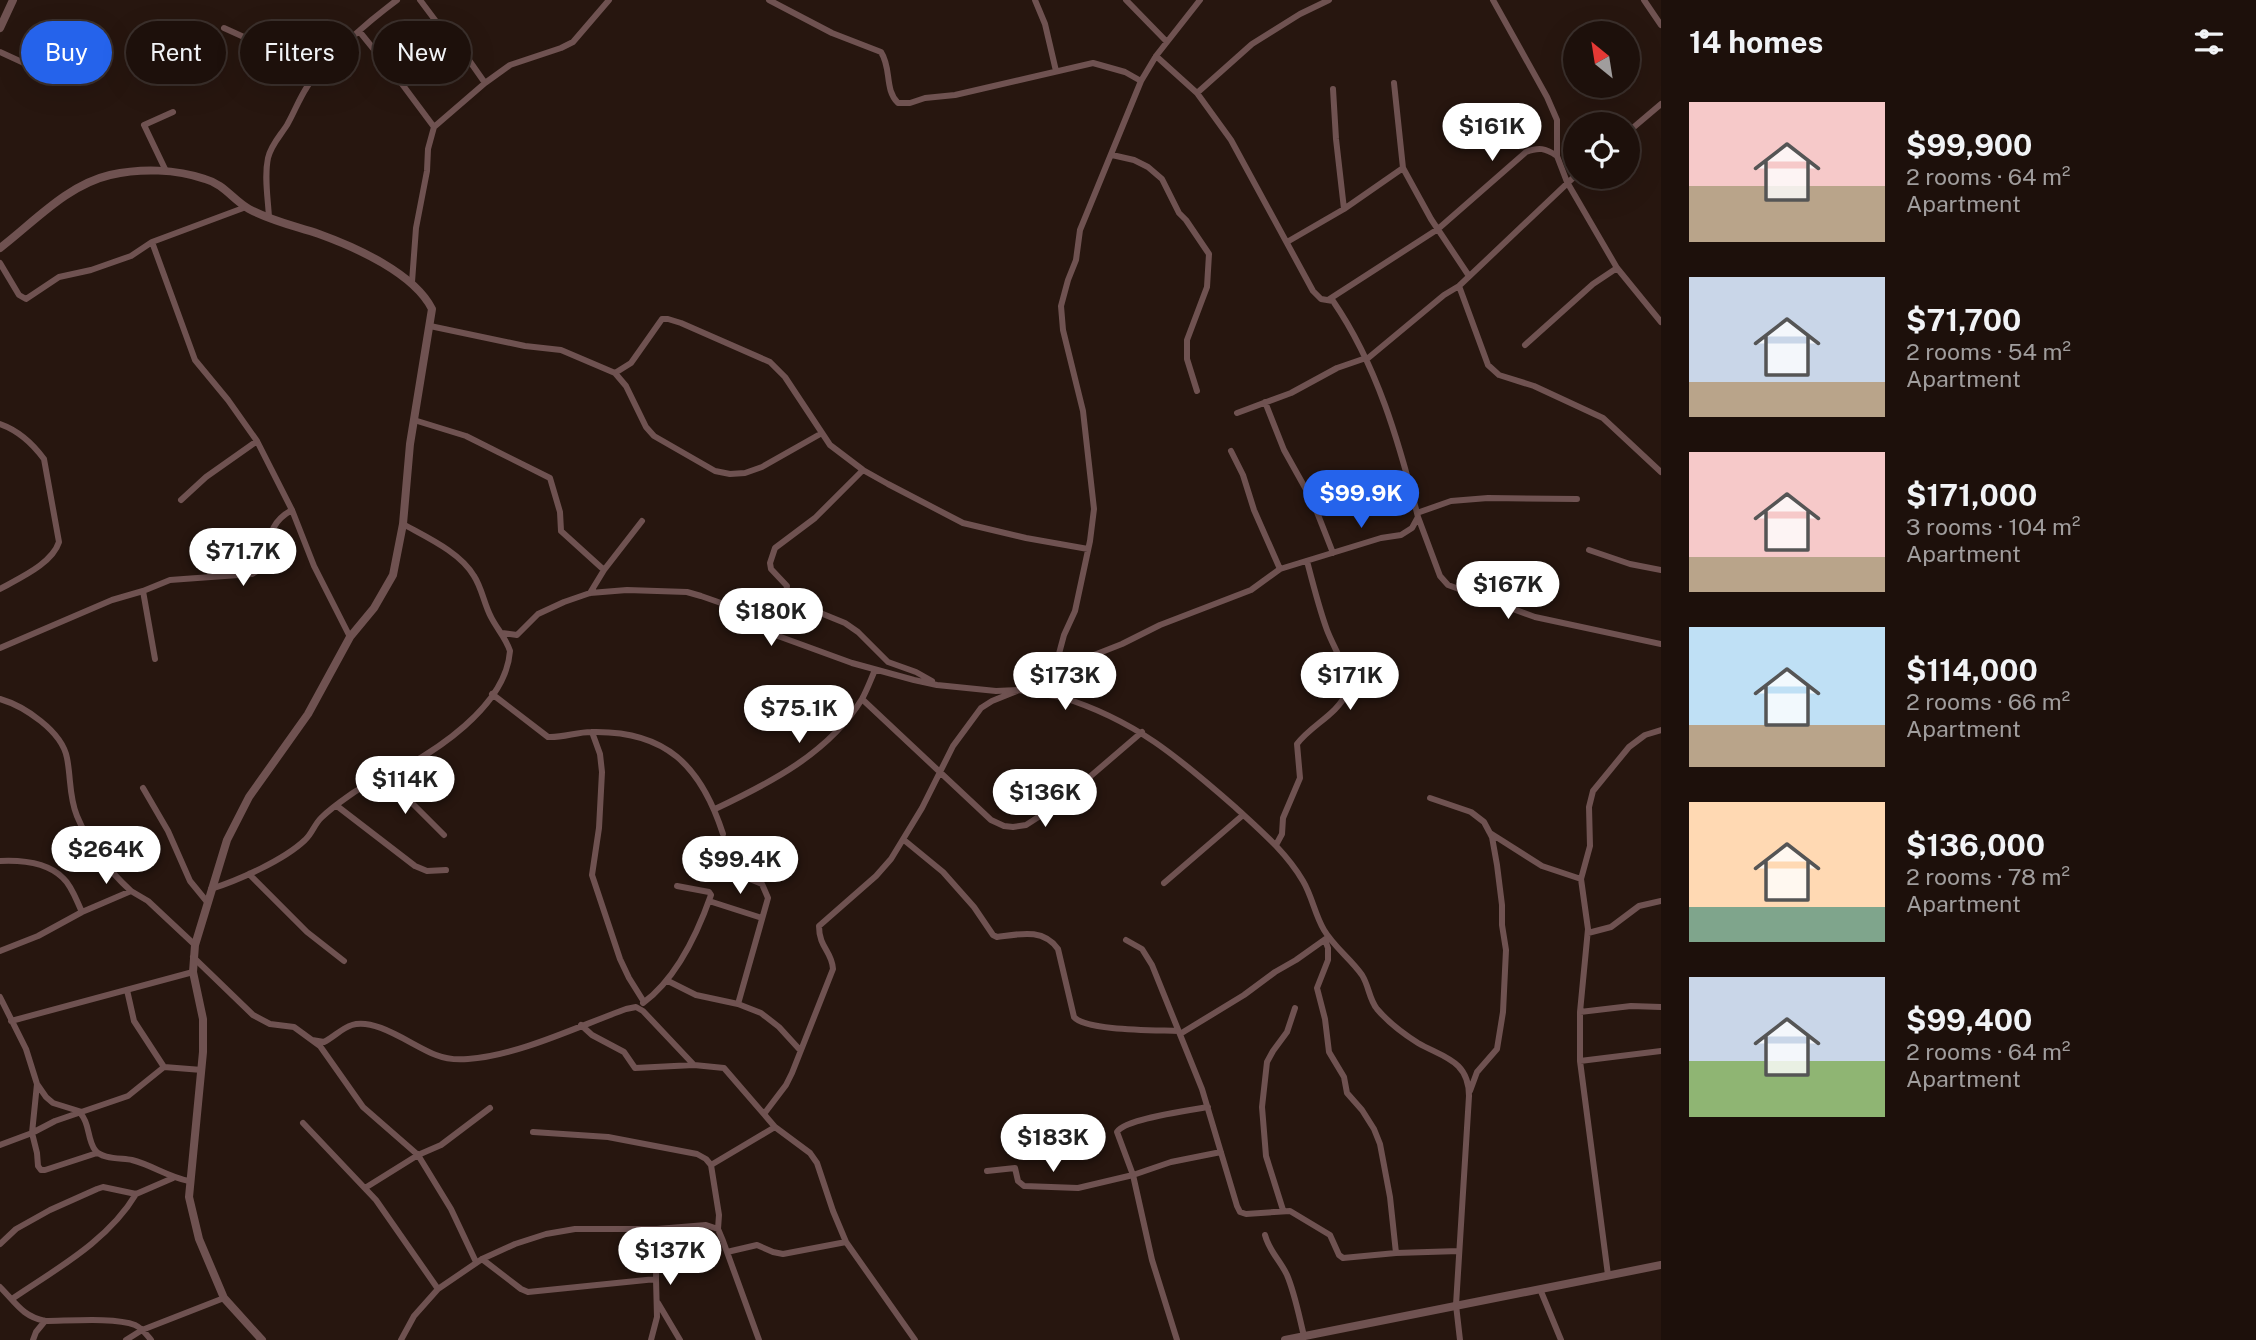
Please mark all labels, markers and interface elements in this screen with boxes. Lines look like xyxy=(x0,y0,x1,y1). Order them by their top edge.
chip: Buy xyxy=(21,21,112,84)
chip: Rent xyxy=(126,21,226,84)
chip: Filters xyxy=(240,21,359,84)
chip: New xyxy=(373,21,471,84)
north arrow xyxy=(1563,21,1640,98)
map controls xyxy=(1563,21,1640,189)
icon: filters xyxy=(2190,23,2228,61)
text: 14 homes xyxy=(1689,24,1823,60)
pin: $161K xyxy=(1443,104,1541,163)
text: $161K xyxy=(1458,112,1526,139)
button: locate xyxy=(1563,112,1640,189)
text: $99,900 xyxy=(1906,127,2032,163)
icon: home xyxy=(1745,130,1829,214)
text: 2 rooms · 64 m² xyxy=(1906,163,2070,190)
text: Apartment xyxy=(1906,190,2021,217)
text: $71,700 xyxy=(1906,302,2021,338)
icon: home xyxy=(1745,305,1829,389)
text: 2 rooms · 54 m² xyxy=(1906,338,2071,365)
text: Apartment xyxy=(1906,365,2021,392)
pin: $99.9K xyxy=(1304,470,1418,530)
text: $171,000 xyxy=(1906,477,2037,513)
text: $99.9K xyxy=(1319,479,1403,506)
icon: home xyxy=(1745,480,1829,564)
text: 3 rooms · 104 m² xyxy=(1906,513,2080,540)
pin: $71.7K xyxy=(186,528,300,588)
text: $71.7K xyxy=(205,537,281,564)
text: Apartment xyxy=(1906,540,2021,567)
pin: $167K xyxy=(1459,562,1557,621)
text: $167K xyxy=(1472,570,1544,597)
pin: $180K xyxy=(722,588,820,648)
text: $180K xyxy=(735,597,807,624)
pin: $173K xyxy=(1016,652,1114,712)
pin: $171K xyxy=(1301,652,1399,712)
text: $114,000 xyxy=(1906,652,2038,688)
icon: home xyxy=(1745,655,1829,739)
text: $173K xyxy=(1029,661,1101,688)
text: $171K xyxy=(1317,661,1383,688)
pin: $75.1K xyxy=(742,686,856,745)
text: 2 rooms · 66 m² xyxy=(1906,688,2070,715)
text: $75.1K xyxy=(760,694,838,721)
text: Apartment xyxy=(1906,715,2021,742)
pin: $114K xyxy=(356,756,454,816)
text: $114K xyxy=(372,765,438,792)
pin: $136K xyxy=(996,770,1094,829)
text: $136K xyxy=(1009,778,1081,805)
pin: $264K xyxy=(57,826,155,886)
text: $136,000 xyxy=(1906,827,2045,863)
icon: home xyxy=(1745,830,1829,914)
text: $264K xyxy=(68,835,144,862)
pin: $99.4K xyxy=(683,836,797,896)
text: $99.4K xyxy=(698,845,782,872)
text: 2 rooms · 78 m² xyxy=(1906,863,2070,890)
text: Apartment xyxy=(1906,890,2021,917)
text: $99,400 xyxy=(1906,1002,2032,1038)
icon: home xyxy=(1745,1005,1829,1089)
text: 2 rooms · 64 m² xyxy=(1906,1038,2070,1065)
text: Apartment xyxy=(1906,1065,2021,1092)
pin: $183K xyxy=(1004,1114,1102,1174)
text: $183K xyxy=(1017,1123,1089,1150)
pin: $137K xyxy=(621,1228,719,1287)
text: $137K xyxy=(634,1236,706,1263)

